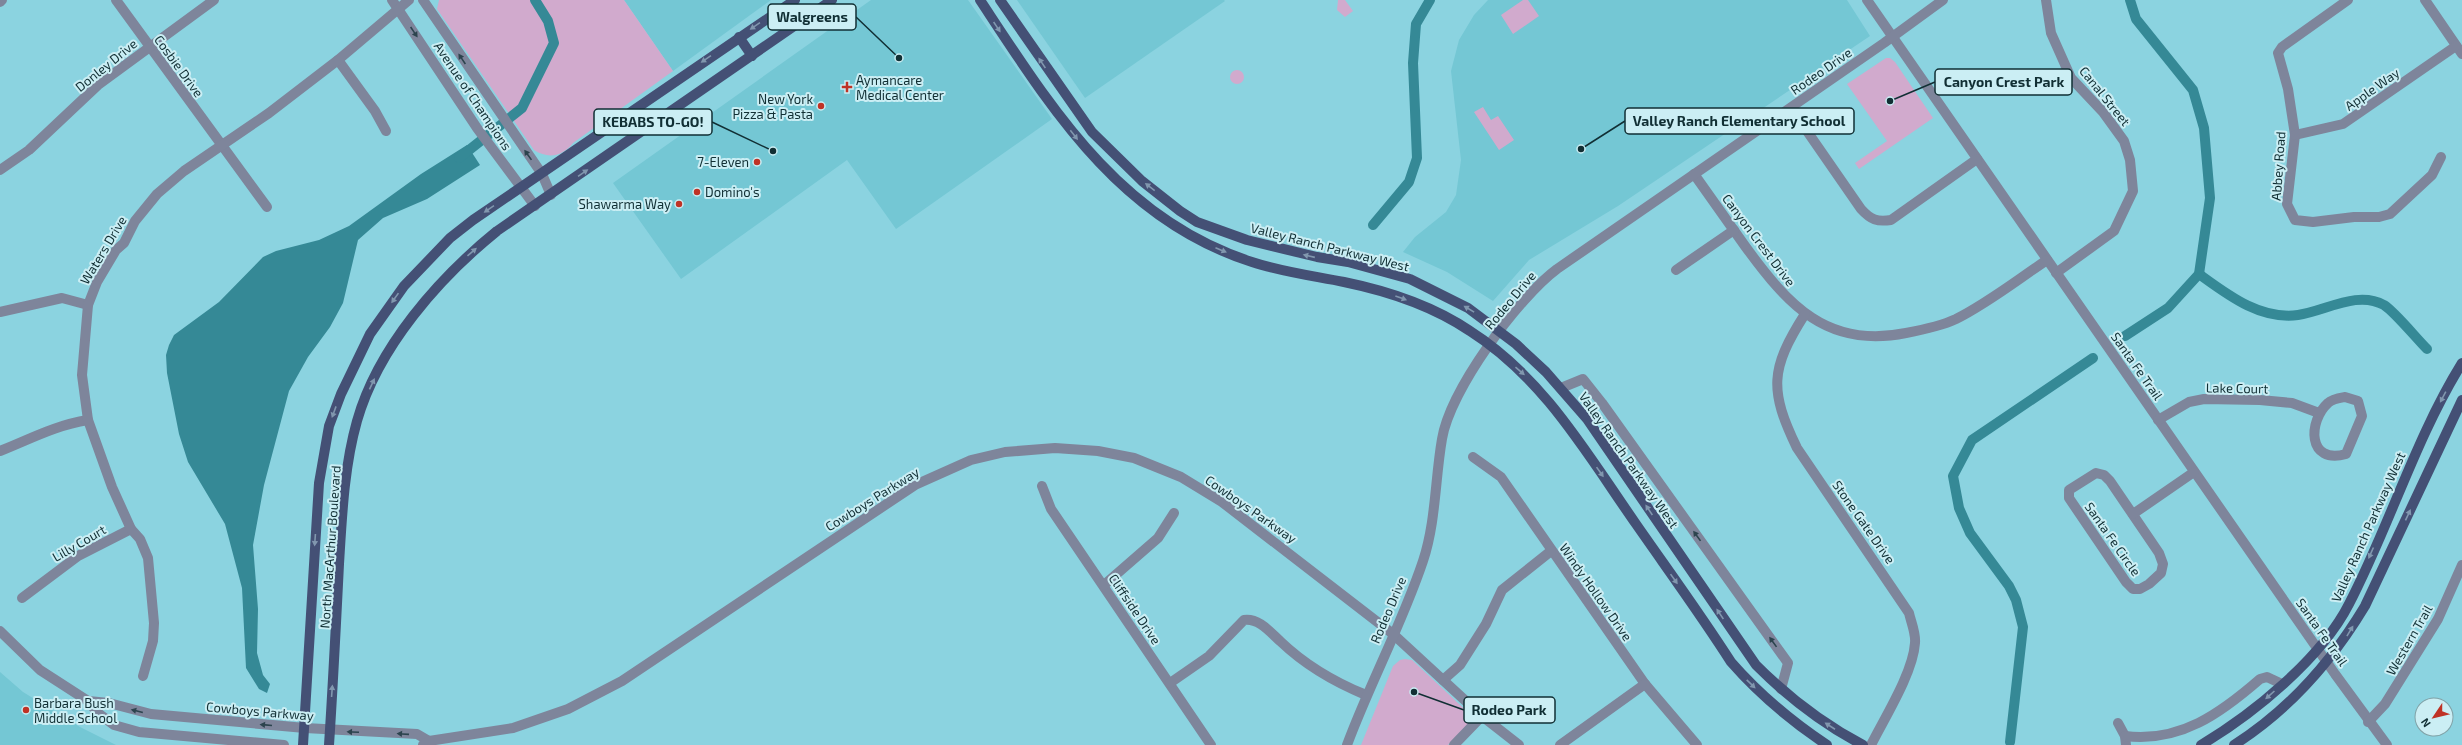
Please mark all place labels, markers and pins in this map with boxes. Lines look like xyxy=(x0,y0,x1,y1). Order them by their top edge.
callout: Walgreens xyxy=(768,4,856,30)
callout: Canyon Crest Park xyxy=(1935,69,2072,95)
place label: Aymancare Medical Center xyxy=(856,72,944,103)
marker: Aymancare Medical Center xyxy=(841,81,853,93)
place label: New York Pizza & Pasta xyxy=(732,91,813,122)
marker: New York Pizza & Pasta xyxy=(816,101,826,111)
callout: Valley Ranch Elementary School xyxy=(1625,108,1854,134)
callout: KEBABS TO-GO! xyxy=(594,109,712,135)
place label: 7-Eleven xyxy=(697,154,749,170)
marker: 7-Eleven xyxy=(752,157,762,167)
place label: Domino's xyxy=(705,184,760,200)
marker: Domino's xyxy=(692,187,702,197)
place label: Shawarma Way xyxy=(579,196,671,212)
marker: Shawarma Way xyxy=(674,199,684,209)
place label: Barbara Bush Middle School xyxy=(34,695,117,726)
callout: Rodeo Park xyxy=(1464,697,1555,723)
marker: Barbara Bush Middle School xyxy=(21,705,31,715)

